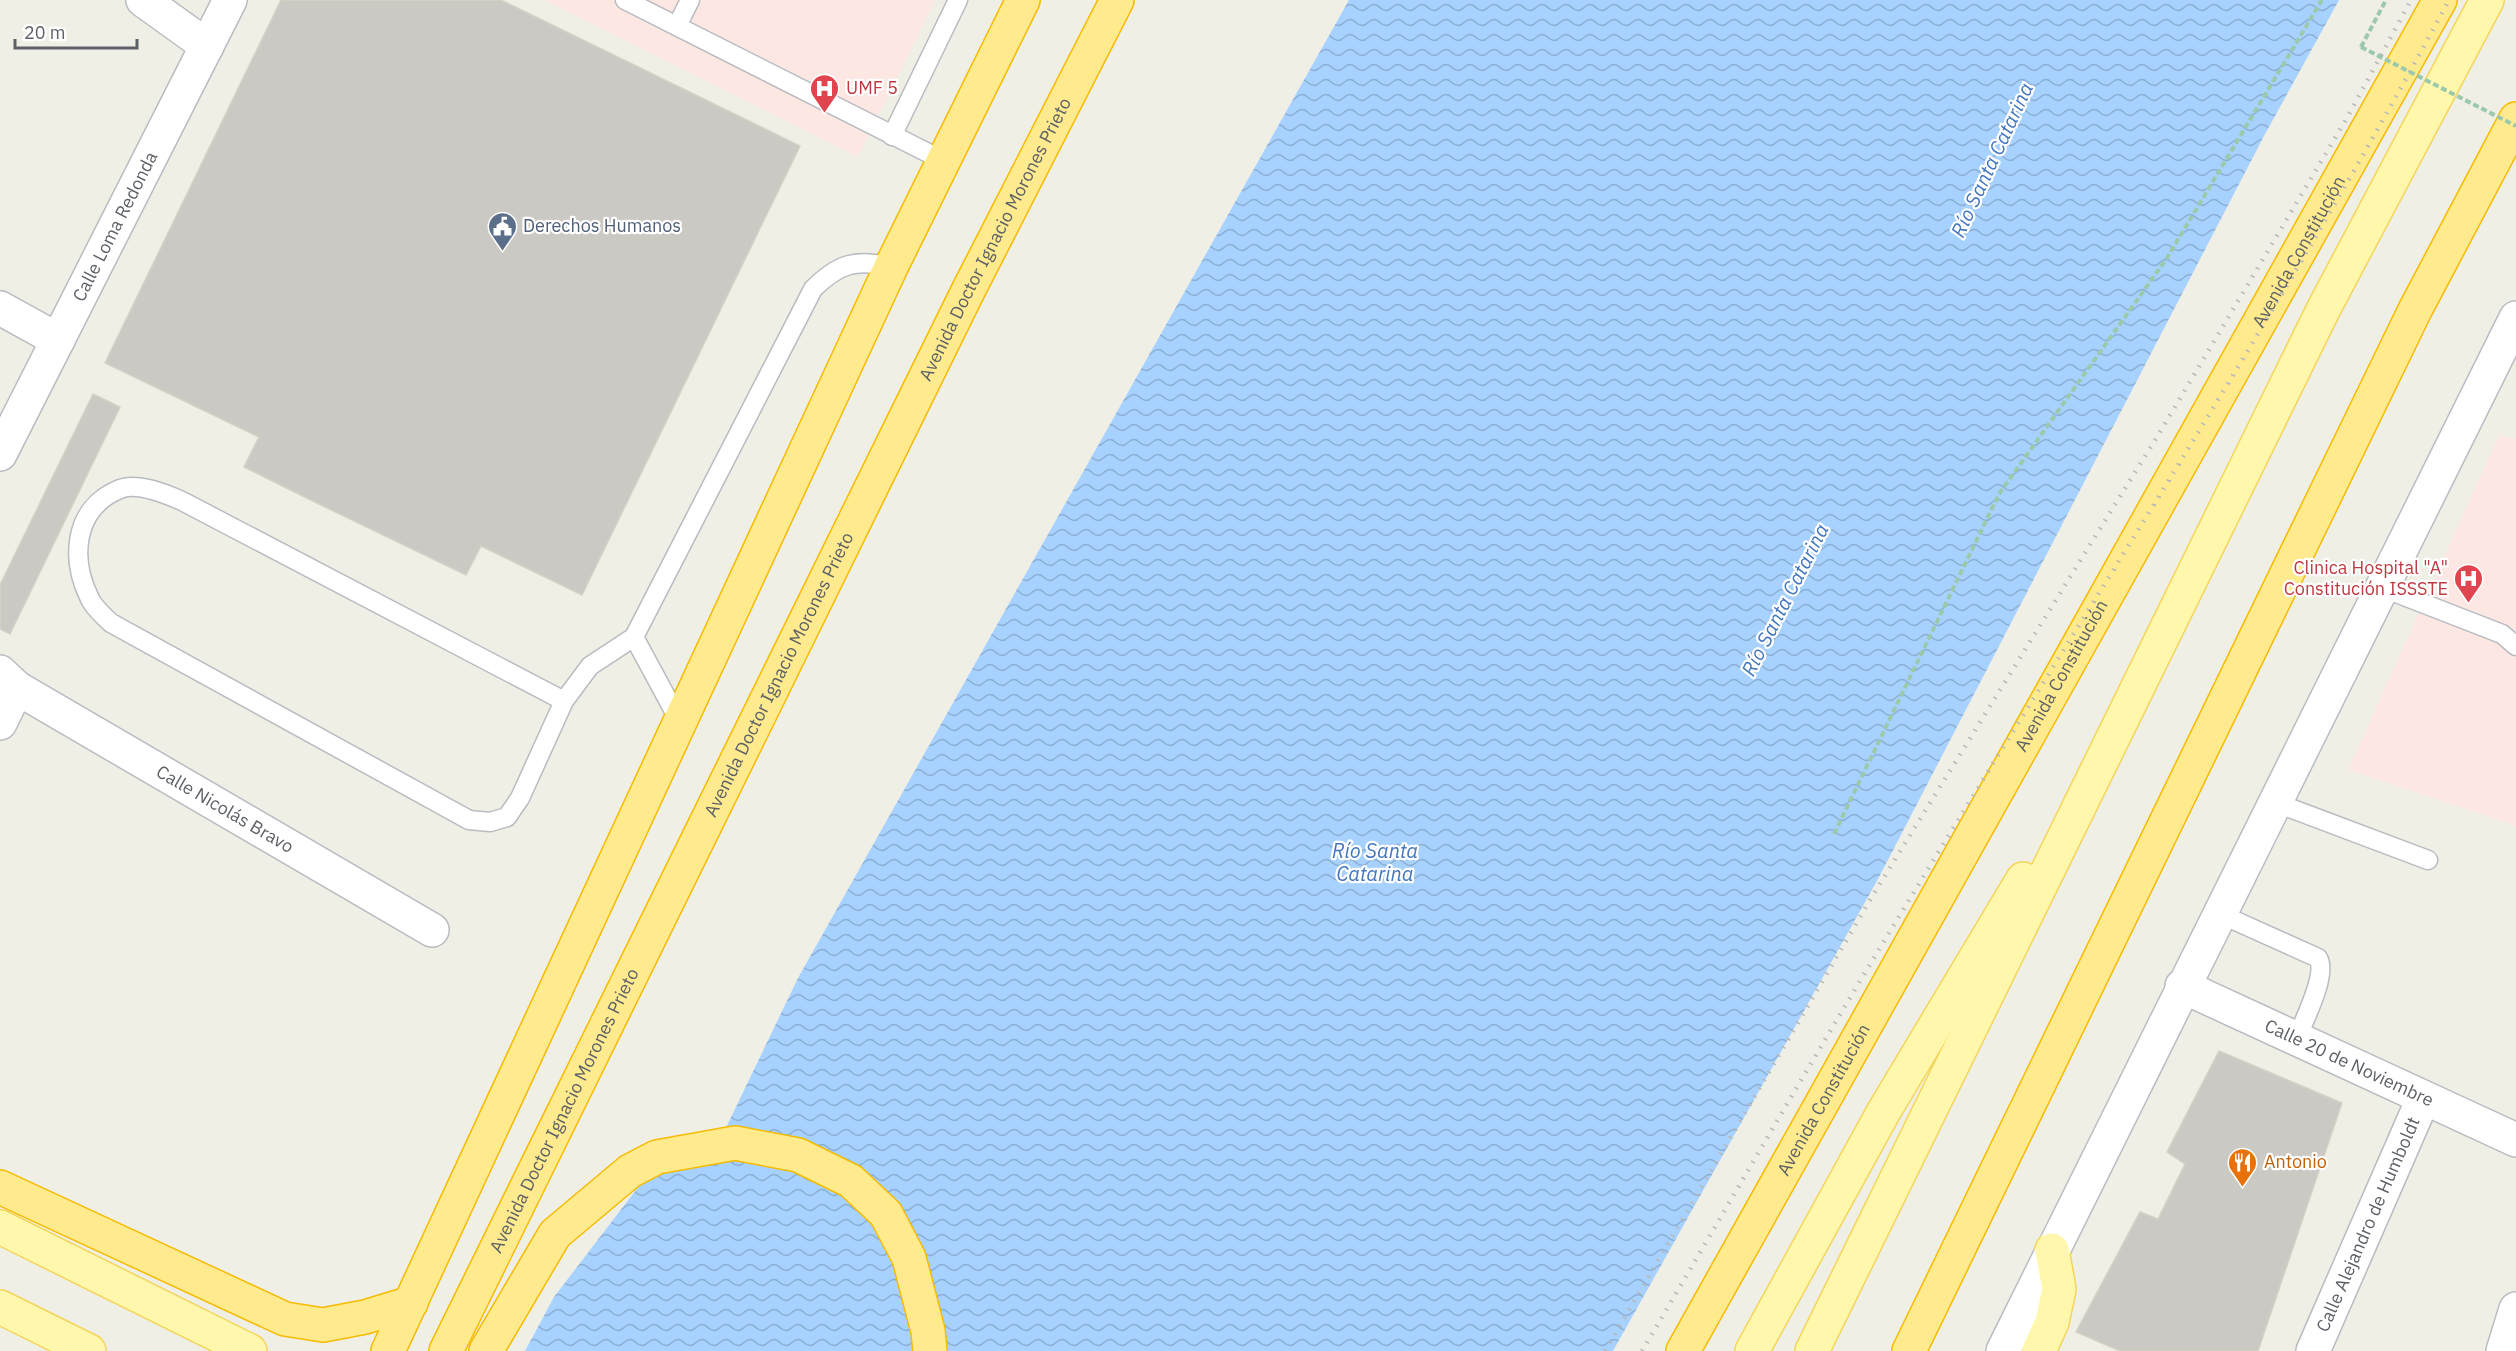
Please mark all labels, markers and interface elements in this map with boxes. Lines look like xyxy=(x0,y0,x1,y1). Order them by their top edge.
scale bar xyxy=(15,12,136,50)
text: 20 m xyxy=(24,21,66,44)
hospital icon: UMF 5 xyxy=(809,72,841,114)
place label: UMF 5 xyxy=(846,76,898,99)
water label: Río Santa Catarina xyxy=(1944,78,2039,241)
street label: Avenida Doctor Ignacio Morones Prieto xyxy=(914,94,1076,384)
street label: Calle Loma Redonda xyxy=(67,147,163,305)
street label: Avenida Constitución xyxy=(2247,172,2350,331)
public building icon: Derechos Humanos xyxy=(486,210,518,252)
place label: Derechos Humanos xyxy=(523,214,681,237)
water label: Río Santa Catarina xyxy=(1734,519,1835,681)
street label: Avenida Doctor Ignacio Morones Prieto xyxy=(699,528,858,820)
place label: Clinica Hospital "A" Constitución ISSSTE xyxy=(2284,556,2448,600)
hospital icon: Clinica Hospital "A" Constitución ISSSTE xyxy=(2453,562,2485,604)
street label: Avenida Constitución xyxy=(2009,596,2113,755)
street label: Calle Nicolás Bravo xyxy=(152,760,298,858)
water label: Río Santa Catarina xyxy=(1332,837,1418,887)
street label: Avenida Doctor Ignacio Morones Prieto xyxy=(484,964,644,1256)
street label: Calle 20 de Noviembre xyxy=(2261,1014,2438,1112)
street label: Avenida Constitución xyxy=(1772,1020,1875,1179)
street label: Calle Alejandro de Humboldt xyxy=(2311,1113,2425,1335)
restaurant icon: Antonio xyxy=(2227,1146,2259,1188)
place label: Antonio xyxy=(2264,1150,2327,1173)

